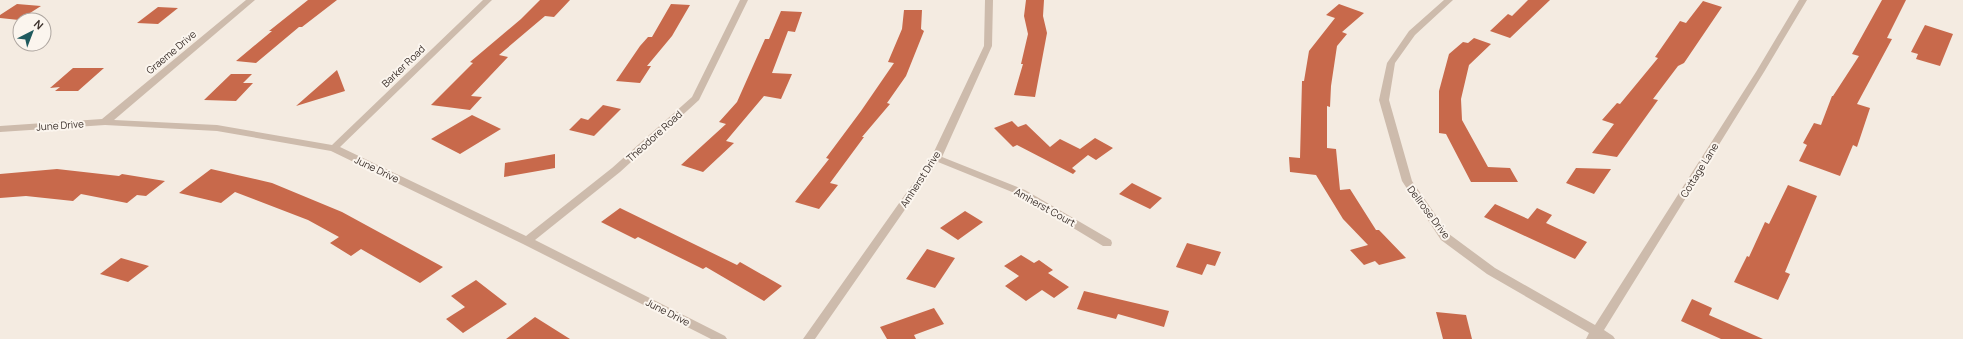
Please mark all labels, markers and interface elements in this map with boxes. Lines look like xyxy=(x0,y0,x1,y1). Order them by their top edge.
north arrow xyxy=(12,12,52,52)
text: N xyxy=(31,16,47,32)
street label: Graeme Drive xyxy=(143,27,199,77)
street label: Barker Road xyxy=(378,42,428,90)
street label: Theodore Road xyxy=(623,107,685,165)
street label: June Drive xyxy=(36,116,84,134)
street label: Cottage Lane xyxy=(1677,140,1722,200)
street label: Amherst Drive xyxy=(897,148,944,210)
street label: June Drive xyxy=(352,152,402,186)
street label: Dellrose Drive xyxy=(1404,183,1454,242)
street label: Amherst Court xyxy=(1012,184,1078,230)
street label: June Drive xyxy=(644,295,693,329)

